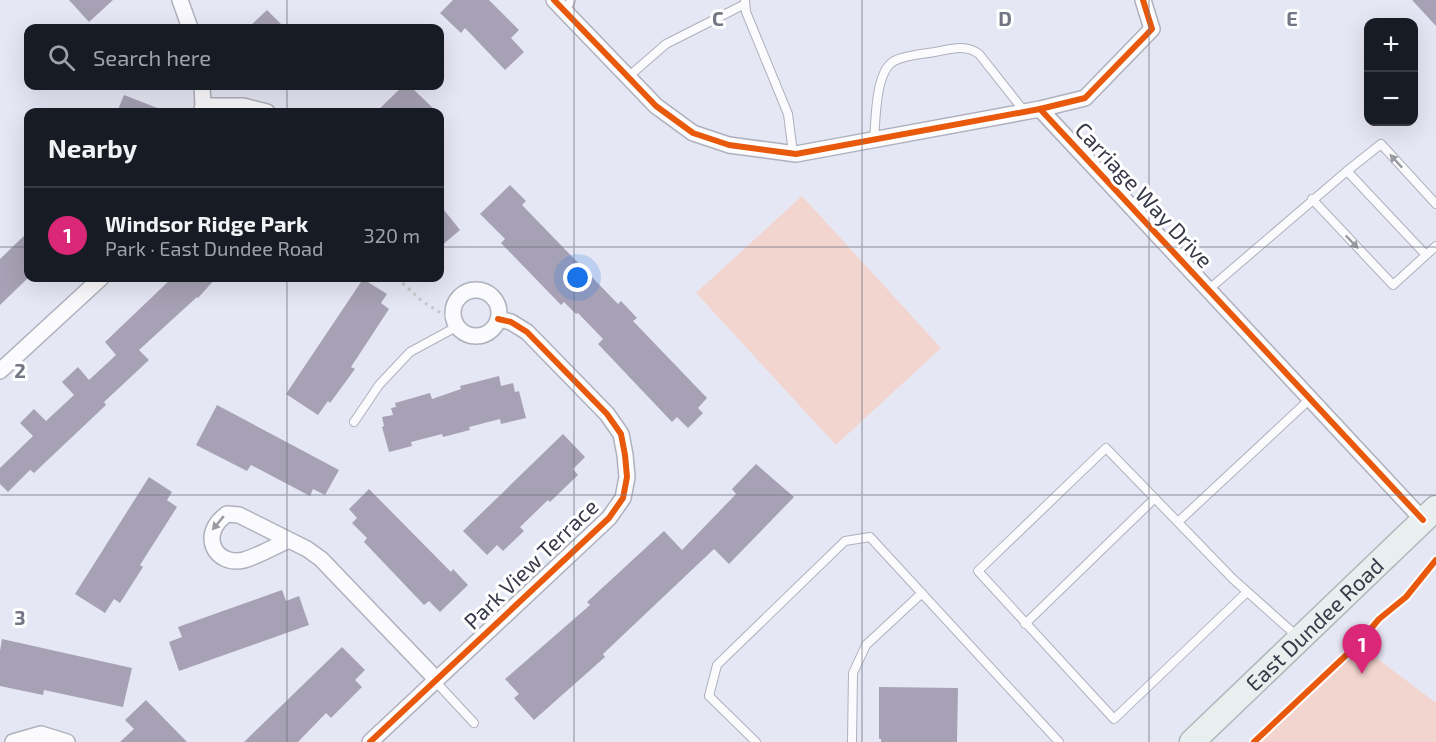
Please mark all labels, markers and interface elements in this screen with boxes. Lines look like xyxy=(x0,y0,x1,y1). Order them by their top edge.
text: C xyxy=(712,6,724,30)
text: D xyxy=(998,6,1012,30)
text: E xyxy=(1286,6,1298,30)
map controls xyxy=(1364,18,1418,126)
button: + xyxy=(1364,18,1418,72)
search box xyxy=(24,24,444,90)
icon: search xyxy=(45,41,78,74)
text: Search here xyxy=(93,44,211,70)
button: − xyxy=(1364,72,1418,126)
street label: Carriage Way Drive xyxy=(1071,116,1219,272)
text: Nearby xyxy=(48,132,137,163)
one-way arrow xyxy=(1389,153,1403,168)
text: Windsor Ridge Park xyxy=(105,210,308,236)
text: 1 xyxy=(63,223,72,247)
text: 320 m xyxy=(364,223,420,247)
one-way arrow xyxy=(1345,234,1359,249)
text: Park · East Dundee Road xyxy=(105,236,324,260)
your location xyxy=(563,263,592,292)
text: 2 xyxy=(14,358,26,382)
street label: Park View Terrace xyxy=(458,493,603,634)
one-way arrow xyxy=(212,515,225,531)
street label: East Dundee Road xyxy=(1240,552,1388,696)
text: 3 xyxy=(14,605,26,629)
pin: 1 xyxy=(1342,624,1382,674)

